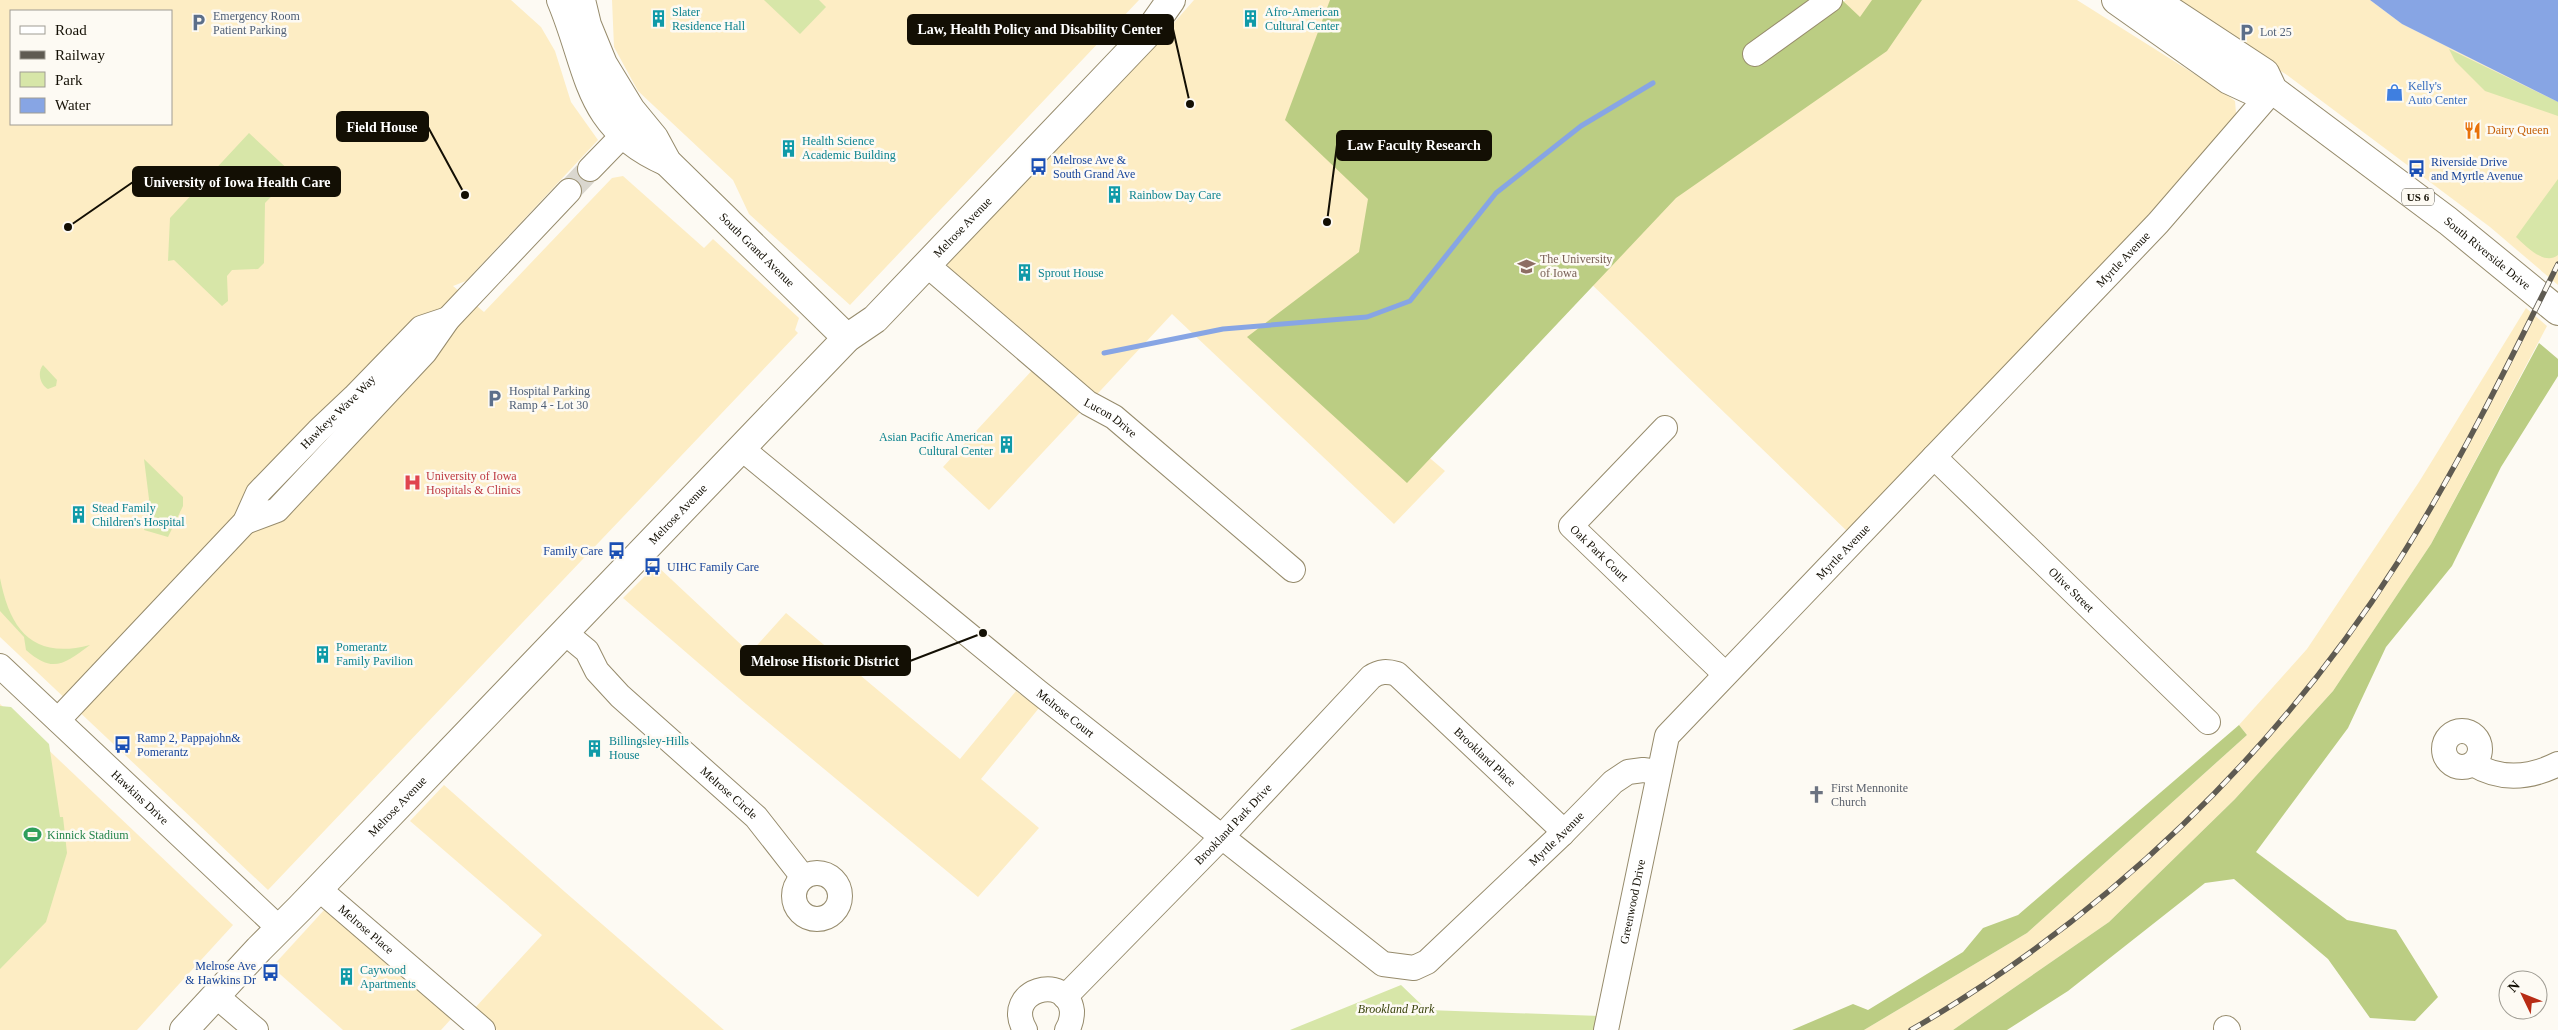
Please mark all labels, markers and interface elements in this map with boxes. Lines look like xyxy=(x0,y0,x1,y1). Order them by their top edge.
place label: Slater Residence Hall xyxy=(672,5,746,33)
place label: Afro-American Cultural Center xyxy=(1265,5,1339,33)
place label: Emergency Room Patient Parking xyxy=(213,9,300,37)
building icon: Slater Residence Hall xyxy=(648,9,668,29)
building icon: Afro-American Cultural Center xyxy=(1241,9,1261,29)
legend xyxy=(10,10,172,125)
parking icon: Emergency Room Patient Parking xyxy=(189,13,209,33)
callout: Law, Health Policy and Disability Center xyxy=(908,15,1173,44)
text: Road xyxy=(55,22,87,38)
text: Law, Health Policy and Disability Center xyxy=(918,22,1163,37)
parking icon: Lot 25 xyxy=(2236,22,2256,42)
place label: Lot 25 xyxy=(2260,25,2292,39)
text: Railway xyxy=(55,47,105,63)
text: Park xyxy=(55,72,83,88)
place label: Kelly's Auto Center xyxy=(2408,79,2467,107)
shop icon: Kelly's Auto Center xyxy=(2384,83,2404,103)
text: Water xyxy=(55,97,90,113)
callout: Field House xyxy=(337,112,428,141)
text: Field House xyxy=(346,120,418,135)
restaurant icon: Dairy Queen xyxy=(2463,120,2483,140)
place label: Dairy Queen xyxy=(2487,123,2549,137)
callout: Law Faculty Research xyxy=(1337,131,1491,160)
place label: Health Science Academic Building xyxy=(802,134,896,162)
building icon: Health Science Academic Building xyxy=(778,138,798,158)
text: Law Faculty Research xyxy=(1347,138,1481,153)
place label: Melrose Ave & South Grand Ave xyxy=(1053,153,1135,181)
place label: Riverside Drive and Myrtle Avenue xyxy=(2431,155,2523,183)
bus stop icon: Melrose Ave & South Grand Ave xyxy=(1029,157,1049,177)
bus stop icon: Riverside Drive and Myrtle Avenue xyxy=(2407,159,2427,179)
callout: University of Iowa Health Care xyxy=(133,167,340,196)
text: University of Iowa Health Care xyxy=(143,175,331,190)
building icon: Rainbow Day Care xyxy=(1105,185,1125,205)
place label: Rainbow Day Care xyxy=(1129,188,1221,202)
road number: US 6 xyxy=(2402,188,2434,206)
street label: Melrose Avenue xyxy=(931,194,995,260)
street label: South Grand Avenue xyxy=(716,210,797,290)
street label: South Riverside Drive xyxy=(2441,214,2533,293)
street label: Myrtle Avenue xyxy=(2093,229,2153,290)
place label: The University of Iowa xyxy=(1540,252,1612,280)
school or university icon: The University of Iowa xyxy=(1516,256,1536,276)
building icon: Sprout House xyxy=(1014,263,1034,283)
place label: Sprout House xyxy=(1038,266,1104,280)
street label: Hawkeye Wave Way xyxy=(298,372,378,452)
place label: Hospital Parking Ramp 4 - Lot 30 xyxy=(509,384,590,412)
parking icon: Hospital Parking Ramp 4 - Lot 30 xyxy=(485,388,505,408)
street label: Lucon Drive xyxy=(1082,395,1140,440)
place label: Asian Pacific American Cultural Center xyxy=(879,430,993,458)
building icon: Asian Pacific American Cultural Center xyxy=(997,434,1017,454)
place label: University of Iowa Hospitals & Clinics xyxy=(426,469,521,497)
hospital icon: University of Iowa Hospitals & Clinics xyxy=(402,473,422,493)
street label: Melrose Avenue xyxy=(646,481,710,547)
place label: Stead Family Children's Hospital xyxy=(92,501,185,529)
building icon: Stead Family Children's Hospital xyxy=(68,505,88,525)
street label: Myrtle Avenue xyxy=(1813,521,1873,583)
street label: Oak Park Court xyxy=(1567,522,1632,585)
bus stop icon: Family Care xyxy=(607,541,627,561)
place label: Family Care xyxy=(543,544,603,558)
bus stop icon: UIHC Family Care xyxy=(643,557,663,577)
place label: UIHC Family Care xyxy=(667,560,759,574)
street label: Olive Street xyxy=(2046,565,2097,615)
place label: Pomerantz Family Pavilion xyxy=(336,640,413,668)
building icon: Pomerantz Family Pavilion xyxy=(312,644,332,664)
callout: Melrose Historic District xyxy=(741,646,910,675)
text: Melrose Historic District xyxy=(751,654,899,669)
street label: Melrose Court xyxy=(1034,686,1097,741)
street label: Brookland Place xyxy=(1451,725,1519,789)
place label: Ramp 2, Pappajohn& Pomerantz xyxy=(137,731,241,759)
place label: Billingsley-Hills House xyxy=(609,734,689,762)
bus stop icon: Ramp 2, Pappajohn& Pomerantz xyxy=(113,735,133,755)
building icon: Billingsley-Hills House xyxy=(585,738,605,758)
street label: Melrose Circle xyxy=(698,764,760,822)
street label: Hawkins Drive xyxy=(109,767,171,828)
street label: Melrose Avenue xyxy=(365,774,429,840)
street label: Brookland Park Drive xyxy=(1192,781,1275,868)
place label: First Mennonite Church xyxy=(1831,781,1908,809)
church icon: First Mennonite Church xyxy=(1807,785,1827,805)
street label: Myrtle Avenue xyxy=(1526,809,1587,869)
sports icon: Kinnick Stadium xyxy=(23,825,43,845)
place label: Kinnick Stadium xyxy=(47,828,129,842)
street label: Greenwood Drive xyxy=(1617,858,1648,945)
street label: Melrose Place xyxy=(336,902,396,957)
place label: Melrose Ave & Hawkins Dr xyxy=(185,959,256,987)
bus stop icon: Melrose Ave & Hawkins Dr xyxy=(260,963,280,983)
place label: Caywood Apartments xyxy=(360,963,416,991)
building icon: Caywood Apartments xyxy=(336,967,356,987)
north arrow xyxy=(2498,970,2548,1020)
text: N xyxy=(2505,978,2523,995)
park label: Brookland Park xyxy=(1358,1002,1435,1016)

